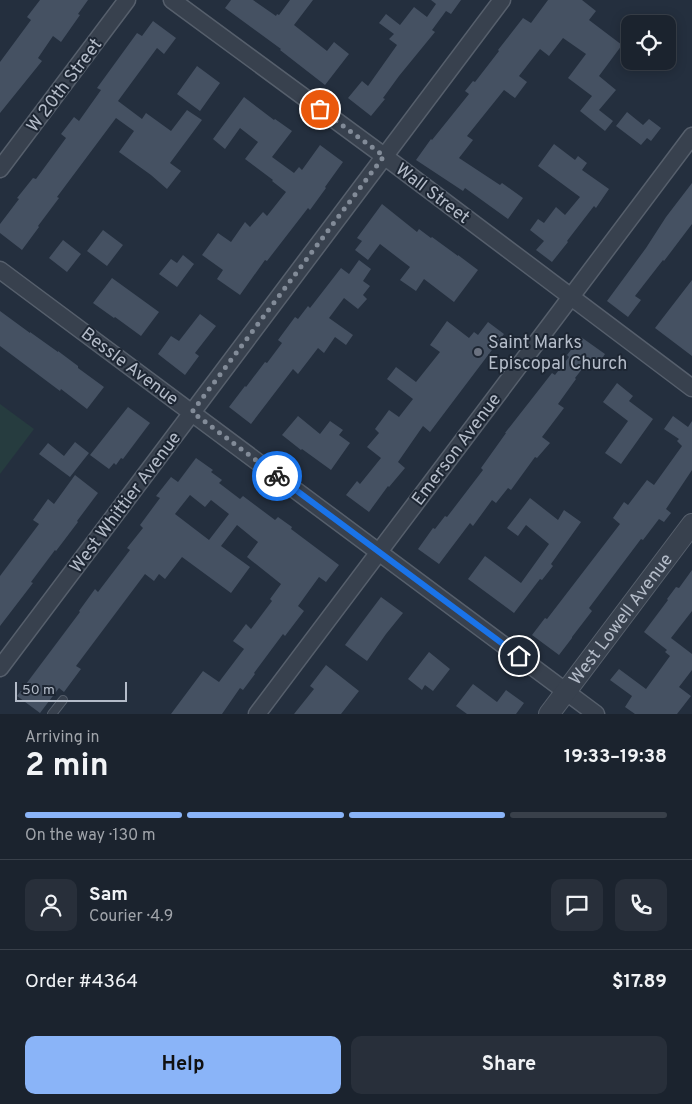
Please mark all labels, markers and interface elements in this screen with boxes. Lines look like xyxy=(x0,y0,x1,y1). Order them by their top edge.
map controls xyxy=(621,15,676,70)
button: locate xyxy=(621,15,676,70)
street label: W 20th Street xyxy=(22,34,108,138)
pin xyxy=(299,88,341,130)
icon: bag xyxy=(306,95,334,123)
street label: Wall Street xyxy=(390,159,474,230)
street label: Bessle Avenue xyxy=(76,323,183,411)
place label: Saint Marks Episcopal Church xyxy=(488,332,627,376)
marker: Saint Marks Episcopal Church xyxy=(472,346,484,358)
street label: Emerson Avenue xyxy=(407,389,507,511)
street label: West Whittier Avenue xyxy=(66,428,187,578)
courier xyxy=(252,451,302,501)
icon: bike xyxy=(263,462,291,490)
street label: West Lowell Avenue xyxy=(565,549,679,690)
pin xyxy=(498,635,540,677)
icon: home xyxy=(505,642,533,670)
scale bar xyxy=(15,679,128,702)
text: 50 m xyxy=(22,682,55,699)
text: Arriving in xyxy=(25,728,100,748)
text: 19:33–19:38 xyxy=(564,745,667,769)
text: 2 min xyxy=(25,747,109,787)
text: On the way · 130 m xyxy=(25,826,156,846)
button: person xyxy=(25,879,77,931)
button: chat xyxy=(551,879,603,931)
button: phone xyxy=(615,879,667,931)
text: Sam xyxy=(89,883,128,907)
text: Courier · 4.9 xyxy=(89,907,173,927)
text: Order #4364 xyxy=(25,970,138,994)
text: $17.89 xyxy=(612,970,667,994)
button: Help xyxy=(25,1036,341,1094)
button: Share xyxy=(351,1036,667,1094)

